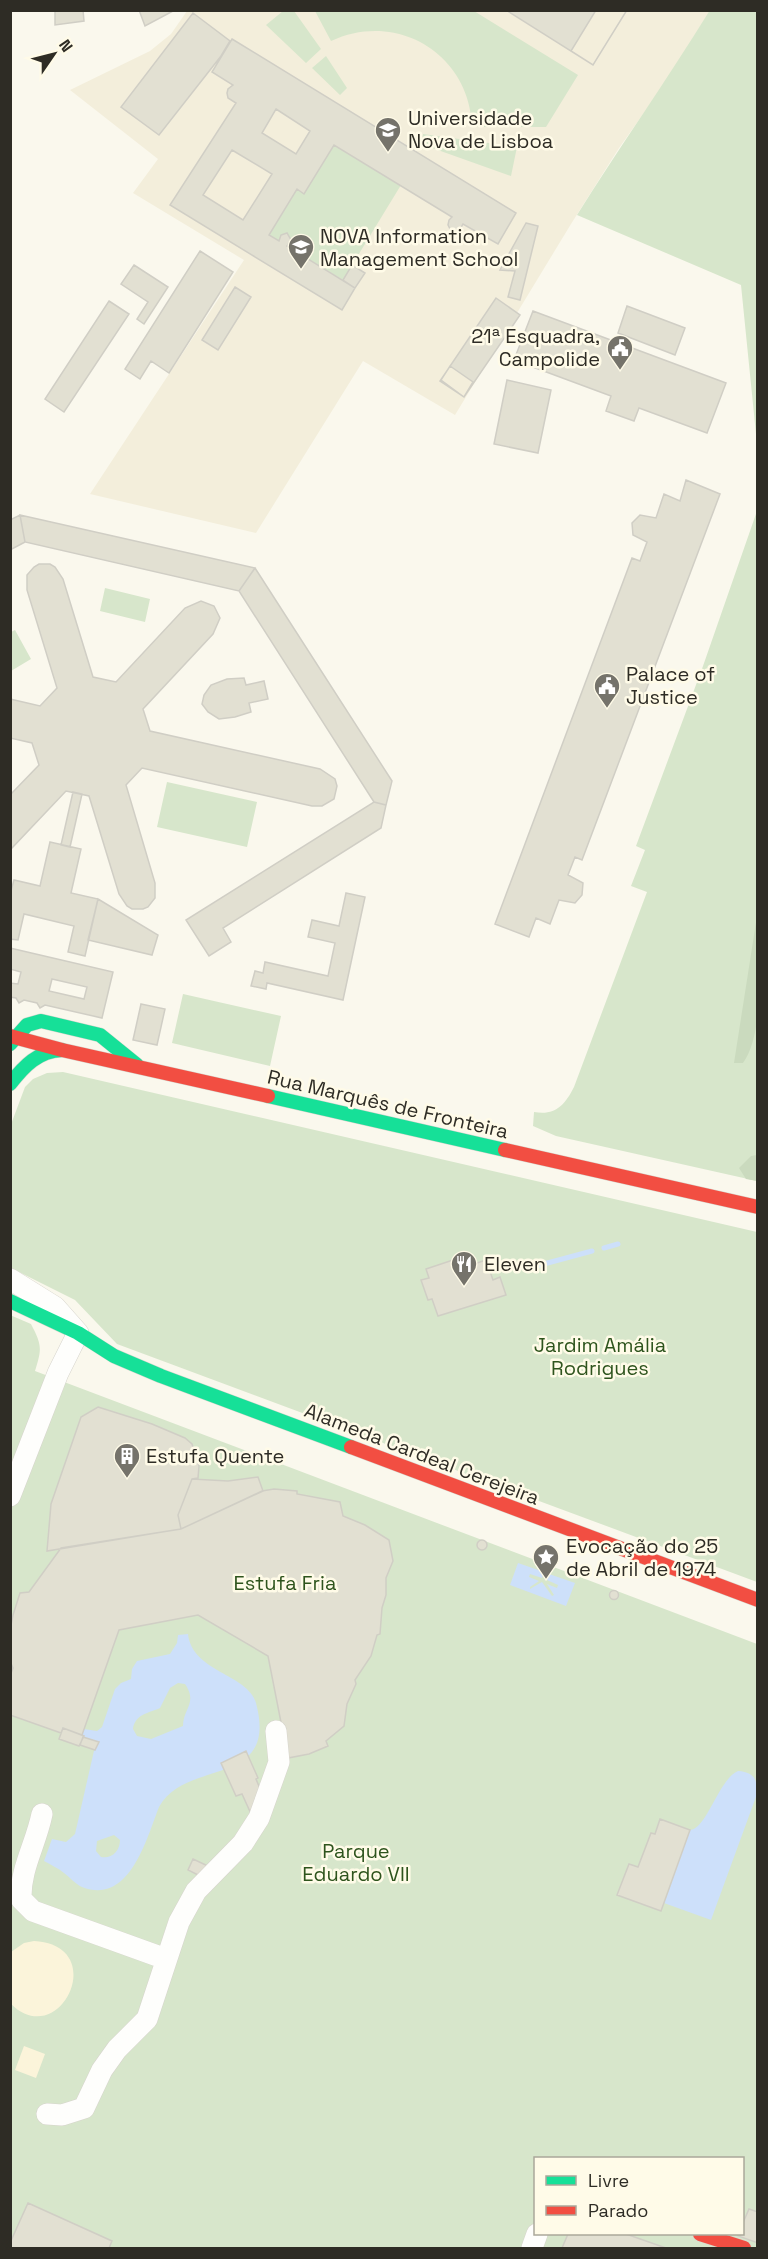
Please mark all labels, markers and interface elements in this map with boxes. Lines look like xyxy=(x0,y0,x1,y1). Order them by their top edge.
north arrow xyxy=(24,24,84,84)
text: N xyxy=(54,35,78,56)
place label: Universidade Nova de Lisboa xyxy=(408,105,553,154)
school or university icon: Universidade Nova de Lisboa xyxy=(373,115,403,153)
place label: NOVA Information Management School xyxy=(320,223,518,272)
school or university icon: NOVA Information Management School xyxy=(286,232,316,270)
place label: 21ª Esquadra, Campolide xyxy=(471,323,600,372)
public building icon: 21ª Esquadra, Campolide xyxy=(605,333,635,371)
place label: Palace of Justice xyxy=(626,661,715,710)
public building icon: Palace of Justice xyxy=(592,671,622,709)
street label: Rua Marquês de Fronteira xyxy=(265,1064,511,1144)
restaurant icon: Eleven xyxy=(449,1249,479,1287)
place label: Eleven xyxy=(484,1251,546,1277)
park label: Jardim Amália Rodrigues xyxy=(534,1332,666,1381)
street label: Alameda Cardeal Cerejeira xyxy=(301,1397,543,1511)
building icon: Estufa Quente xyxy=(112,1441,142,1479)
place label: Estufa Quente xyxy=(146,1443,284,1469)
place label: Evocação do 25 de Abril de 1974 xyxy=(566,1533,718,1582)
place icon: Evocação do 25 de Abril de 1974 xyxy=(531,1542,561,1580)
park label: Estufa Fria xyxy=(233,1570,337,1596)
park label: Parque Eduardo VII xyxy=(302,1838,410,1887)
legend xyxy=(534,2157,744,2235)
text: Livre xyxy=(588,2169,629,2192)
text: Parado xyxy=(588,2199,648,2222)

